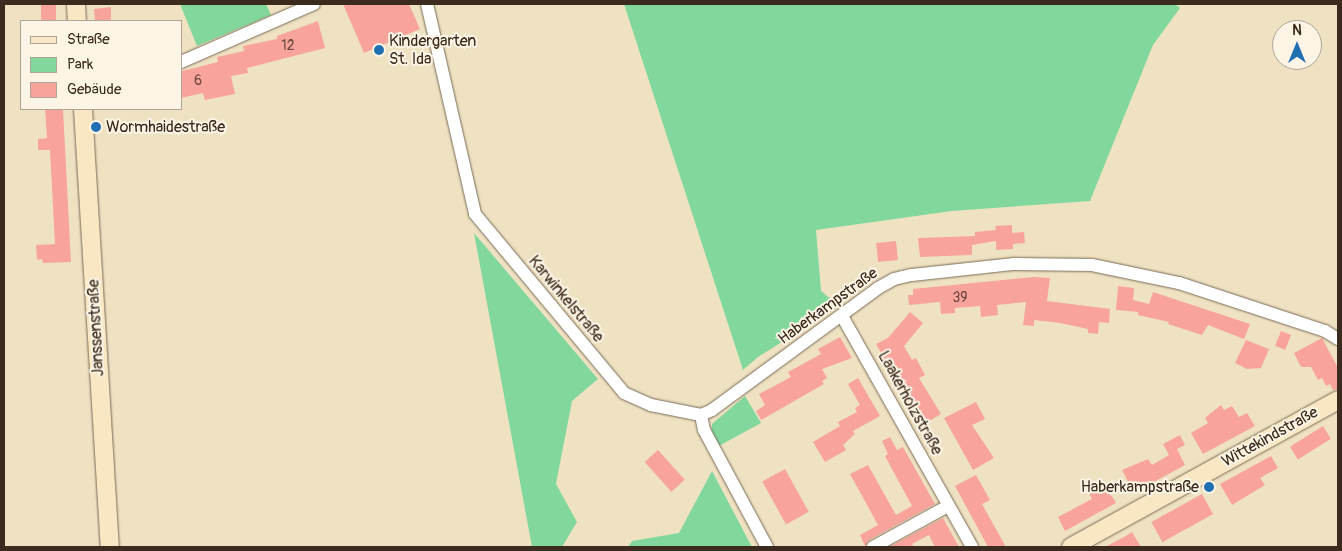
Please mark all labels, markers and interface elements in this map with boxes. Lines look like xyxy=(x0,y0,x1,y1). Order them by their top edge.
legend xyxy=(20,20,182,110)
north arrow xyxy=(1272,20,1322,70)
text: N xyxy=(1292,22,1302,39)
text: Straße xyxy=(67,30,110,49)
place label: Kindergarten St. Ida xyxy=(389,31,476,69)
house number: 12 xyxy=(281,38,295,54)
marker: Kindergarten St. Ida xyxy=(373,44,385,56)
text: Park xyxy=(67,55,93,74)
house number: 6 xyxy=(194,73,202,89)
text: Gebäude xyxy=(67,80,121,99)
place label: Wormhaidestraße xyxy=(106,117,225,137)
marker: Wormhaidestraße xyxy=(90,121,102,133)
street label: Karwinkelstraße xyxy=(524,252,608,346)
street label: Haberkampstraße xyxy=(775,263,881,349)
street label: Janssenstraße xyxy=(84,279,108,377)
house number: 39 xyxy=(952,290,968,306)
street label: Laakerholzstraße xyxy=(874,348,946,458)
street label: Wittekindstraße xyxy=(1219,403,1321,471)
place label: Haberkampstraße xyxy=(1081,477,1199,497)
marker: Haberkampstraße xyxy=(1203,481,1215,493)

